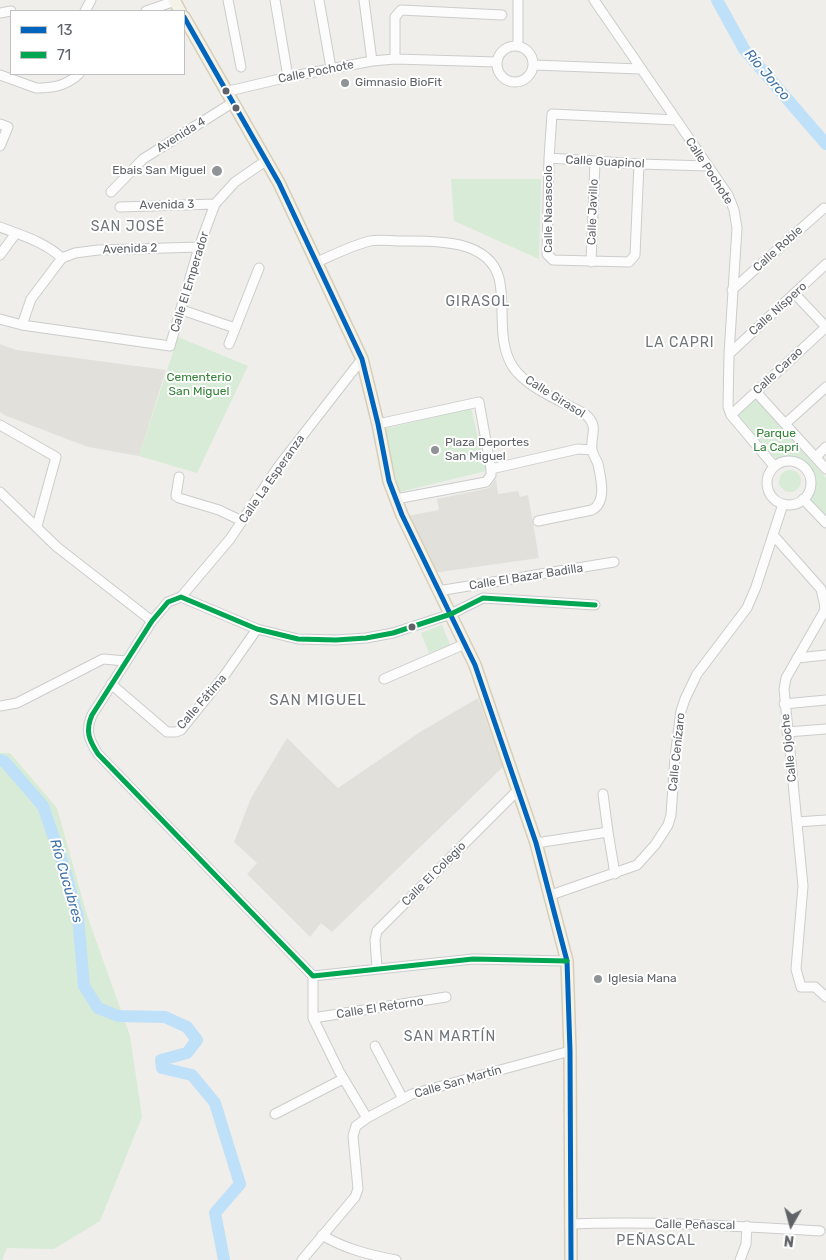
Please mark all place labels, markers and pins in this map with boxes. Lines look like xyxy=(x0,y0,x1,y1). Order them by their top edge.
place label: Gimnasio BioFit xyxy=(355,76,442,90)
marker: Gimnasio BioFit xyxy=(339,77,351,89)
unlabelled marker xyxy=(221,86,231,96)
unlabelled marker xyxy=(231,103,241,113)
place label: Ebais San Miguel xyxy=(112,164,206,178)
marker: Ebais San Miguel xyxy=(210,164,224,178)
place label: Plaza Deportes San Miguel xyxy=(445,436,529,464)
marker: Plaza Deportes San Miguel xyxy=(429,444,441,456)
unlabelled marker xyxy=(407,622,417,632)
place label: Iglesia Mana xyxy=(608,972,677,986)
marker: Iglesia Mana xyxy=(592,973,604,985)

